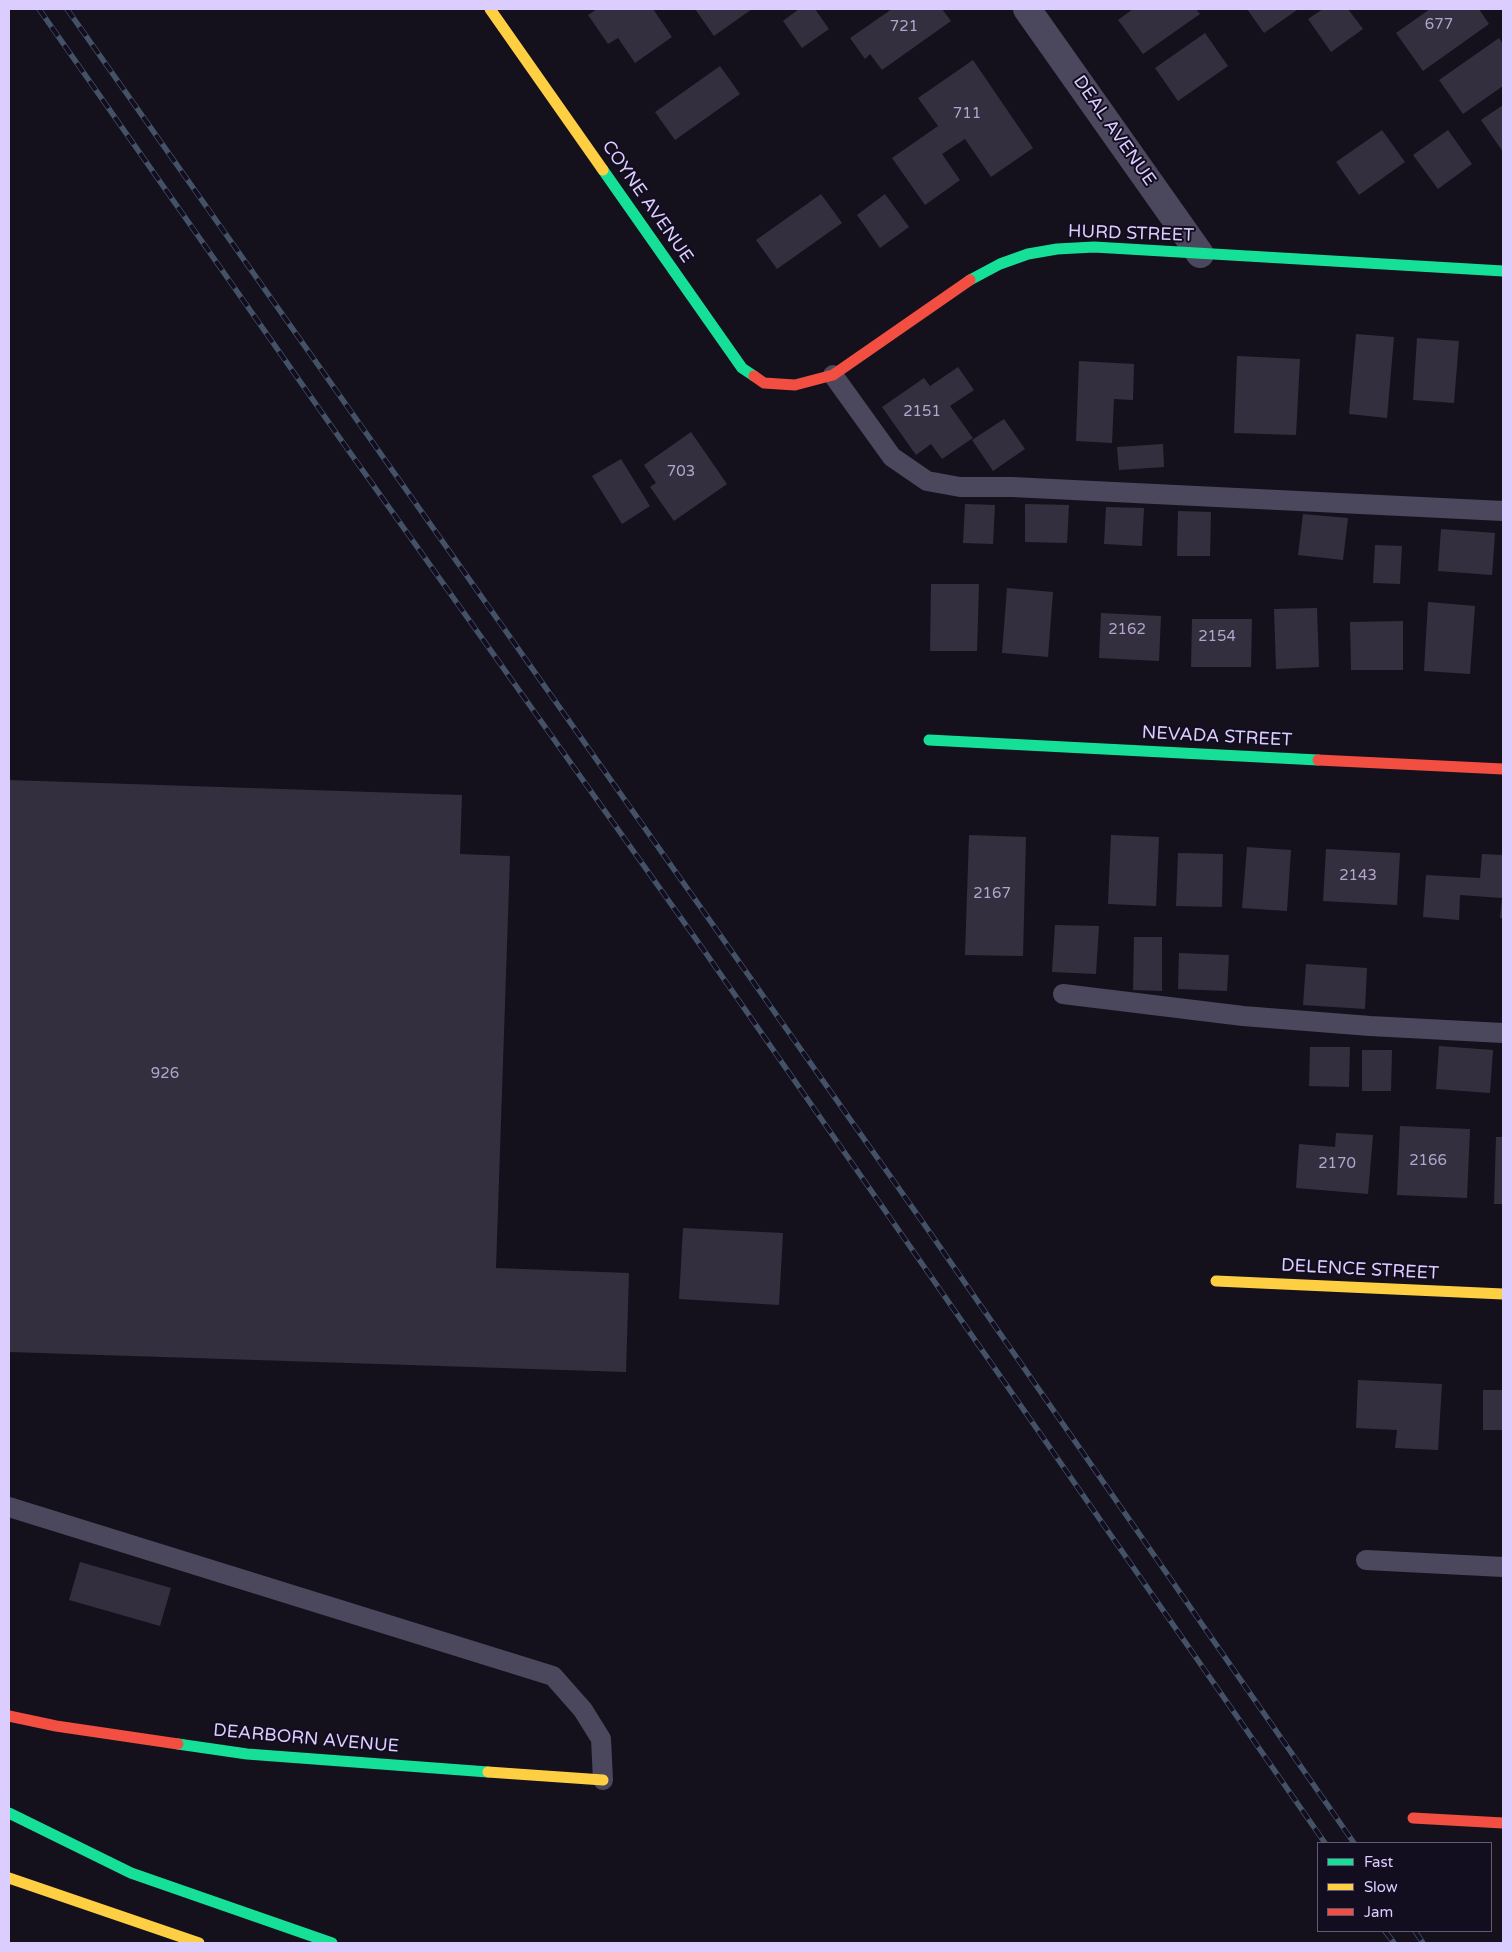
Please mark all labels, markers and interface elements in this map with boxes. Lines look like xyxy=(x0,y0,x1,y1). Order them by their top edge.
house number: 677 xyxy=(1425,16,1453,34)
house number: 721 xyxy=(890,18,918,36)
street label: DEAL AVENUE xyxy=(1068,72,1160,190)
house number: 711 xyxy=(953,105,981,123)
street label: COYNE AVENUE xyxy=(597,137,697,267)
street label: HURD STREET xyxy=(1067,221,1195,247)
house number: 2151 xyxy=(903,403,941,421)
house number: 703 xyxy=(667,463,695,481)
house number: 2162 xyxy=(1108,621,1146,639)
house number: 2154 xyxy=(1198,628,1236,646)
street label: NEVADA STREET xyxy=(1141,722,1293,752)
house number: 2143 xyxy=(1339,867,1377,885)
house number: 2167 xyxy=(973,885,1011,903)
house number: 926 xyxy=(151,1065,179,1083)
house number: 2166 xyxy=(1409,1152,1447,1170)
house number: 2170 xyxy=(1318,1155,1356,1173)
street label: DELENCE STREET xyxy=(1280,1255,1440,1285)
street label: DEARBORN AVENUE xyxy=(212,1720,400,1758)
legend xyxy=(1317,1842,1492,1932)
text: Fast xyxy=(1364,1853,1393,1871)
text: Slow xyxy=(1364,1878,1398,1896)
text: Jam xyxy=(1364,1903,1393,1921)

